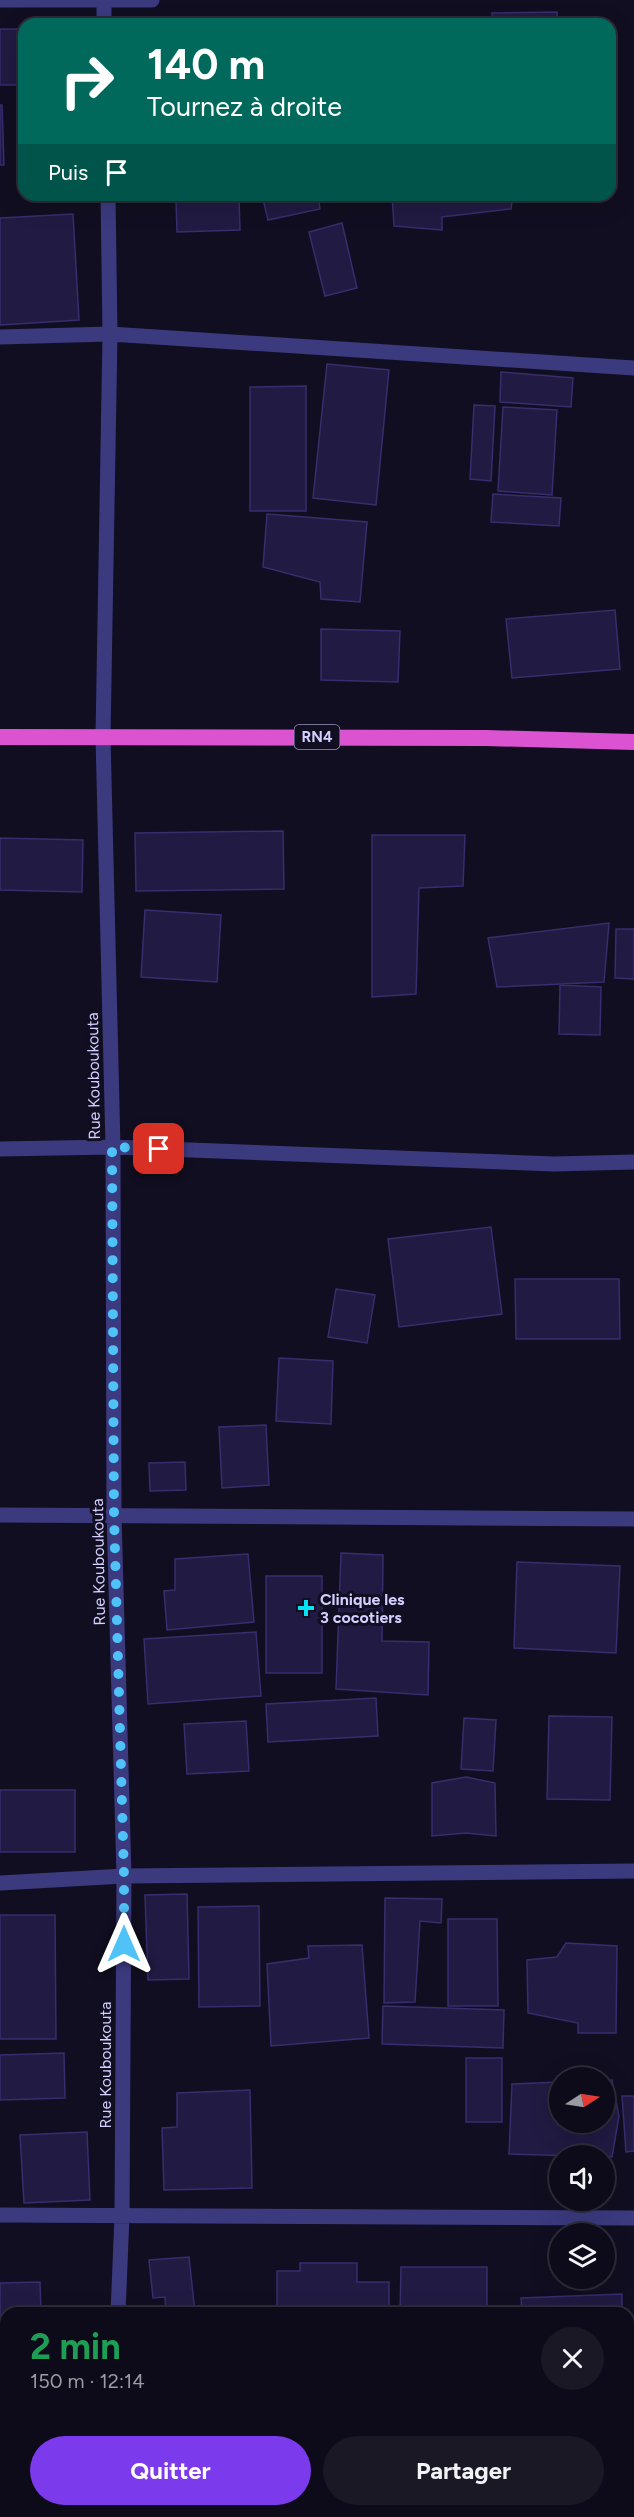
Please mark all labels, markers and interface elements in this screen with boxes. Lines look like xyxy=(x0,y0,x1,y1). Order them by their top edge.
text: 140 m xyxy=(147,39,265,90)
icon: right xyxy=(48,42,126,120)
text: Tournez à droite xyxy=(147,90,342,123)
icon: arrive xyxy=(100,156,133,189)
text: Puis xyxy=(48,159,88,186)
road number: RN4 xyxy=(294,725,340,749)
street label: Rue Kouboukouta xyxy=(83,1012,104,1140)
pin xyxy=(133,1123,184,1174)
icon: arrive xyxy=(142,1132,175,1165)
street label: Rue Kouboukouta xyxy=(88,1498,109,1626)
place label: Clinique les 3 cocotiers xyxy=(320,1590,405,1627)
marker: Clinique les 3 cocotiers xyxy=(297,1599,315,1617)
position arrow xyxy=(92,1912,156,1976)
street label: Rue Kouboukouta xyxy=(96,2001,115,2129)
north arrow xyxy=(549,2067,615,2133)
map controls xyxy=(549,2067,615,2289)
button: sound xyxy=(549,2145,615,2211)
button: layers xyxy=(549,2223,615,2289)
text: 2 min xyxy=(30,2325,121,2368)
button: close xyxy=(541,2327,604,2390)
text: 150 m · 12:14 xyxy=(30,2369,145,2393)
button: Quitter xyxy=(30,2436,311,2505)
button: Partager xyxy=(323,2436,604,2505)

